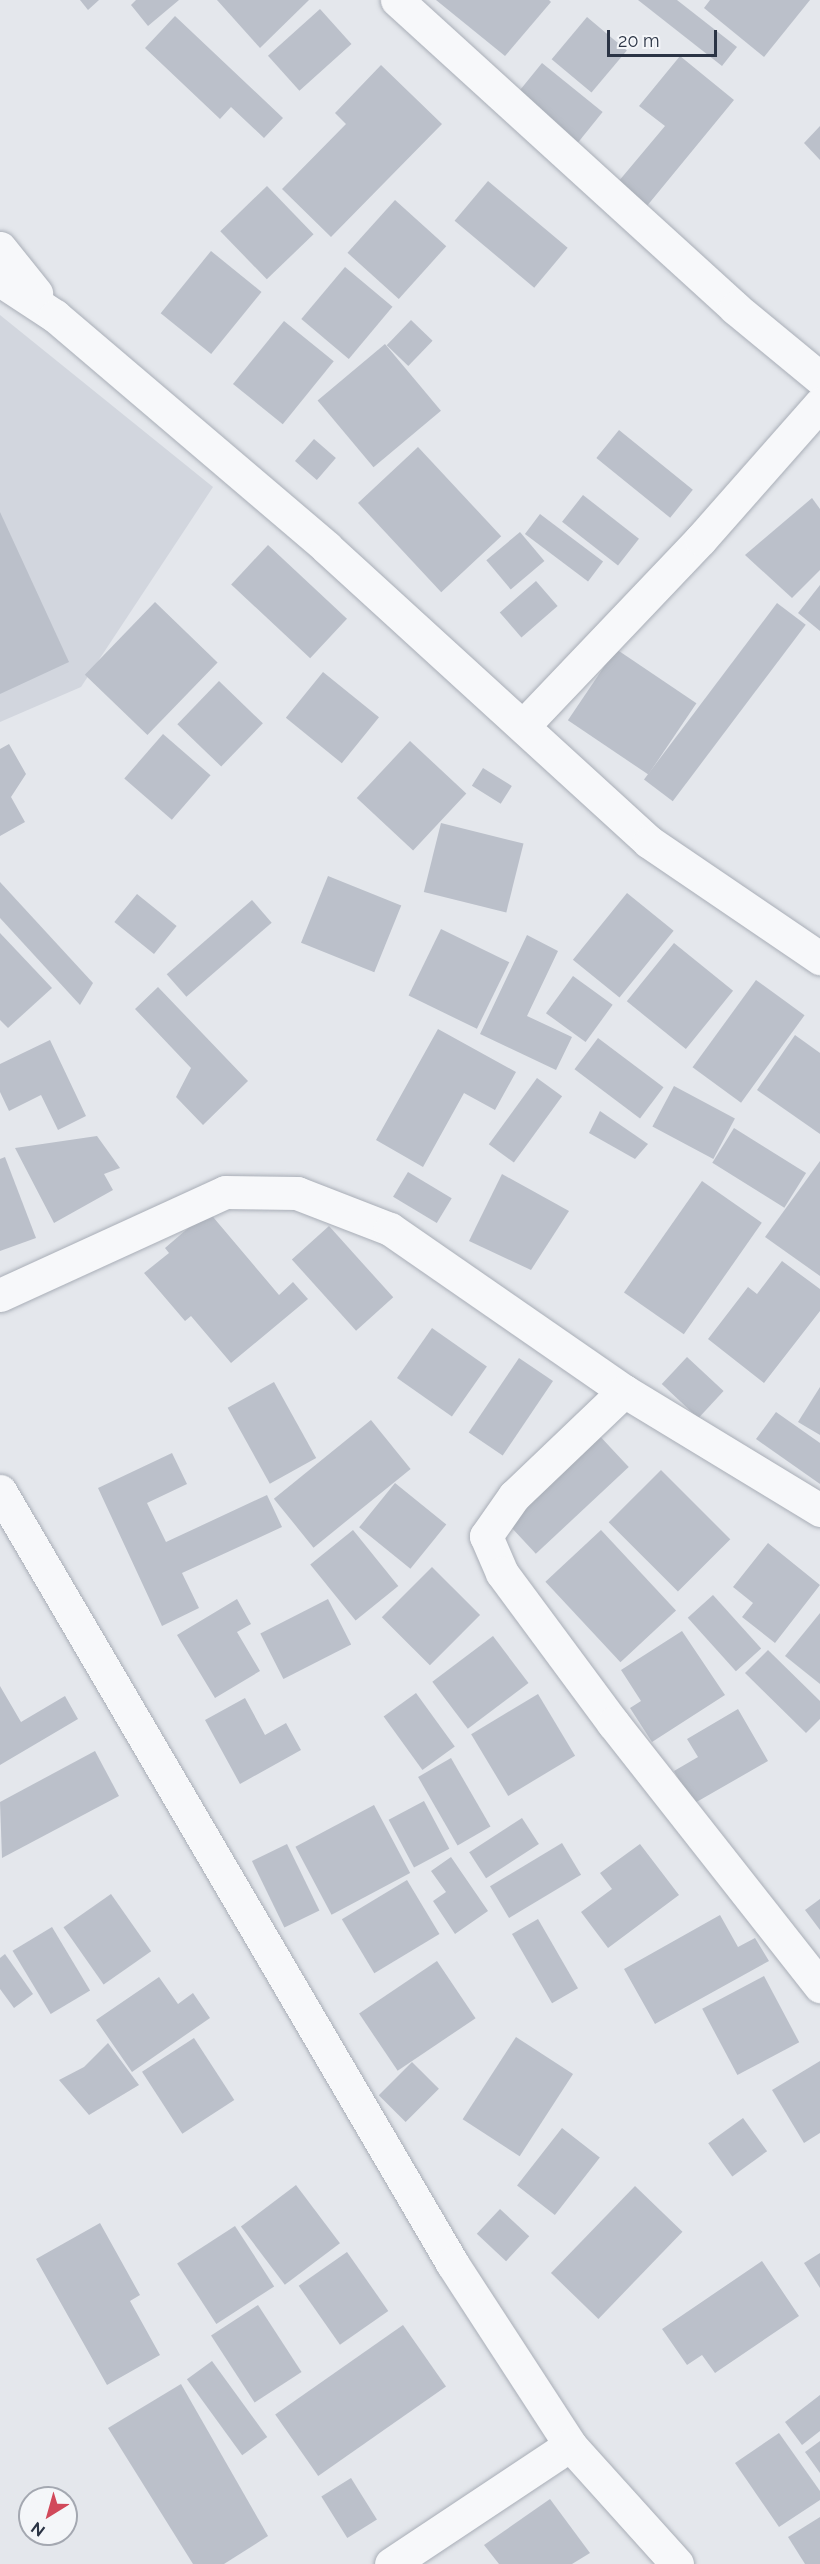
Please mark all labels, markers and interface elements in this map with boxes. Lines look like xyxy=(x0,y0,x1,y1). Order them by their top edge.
scale bar xyxy=(610,18,720,56)
text: 20 m xyxy=(618,30,660,51)
north arrow xyxy=(18,2486,78,2546)
text: N xyxy=(27,2518,49,2540)

